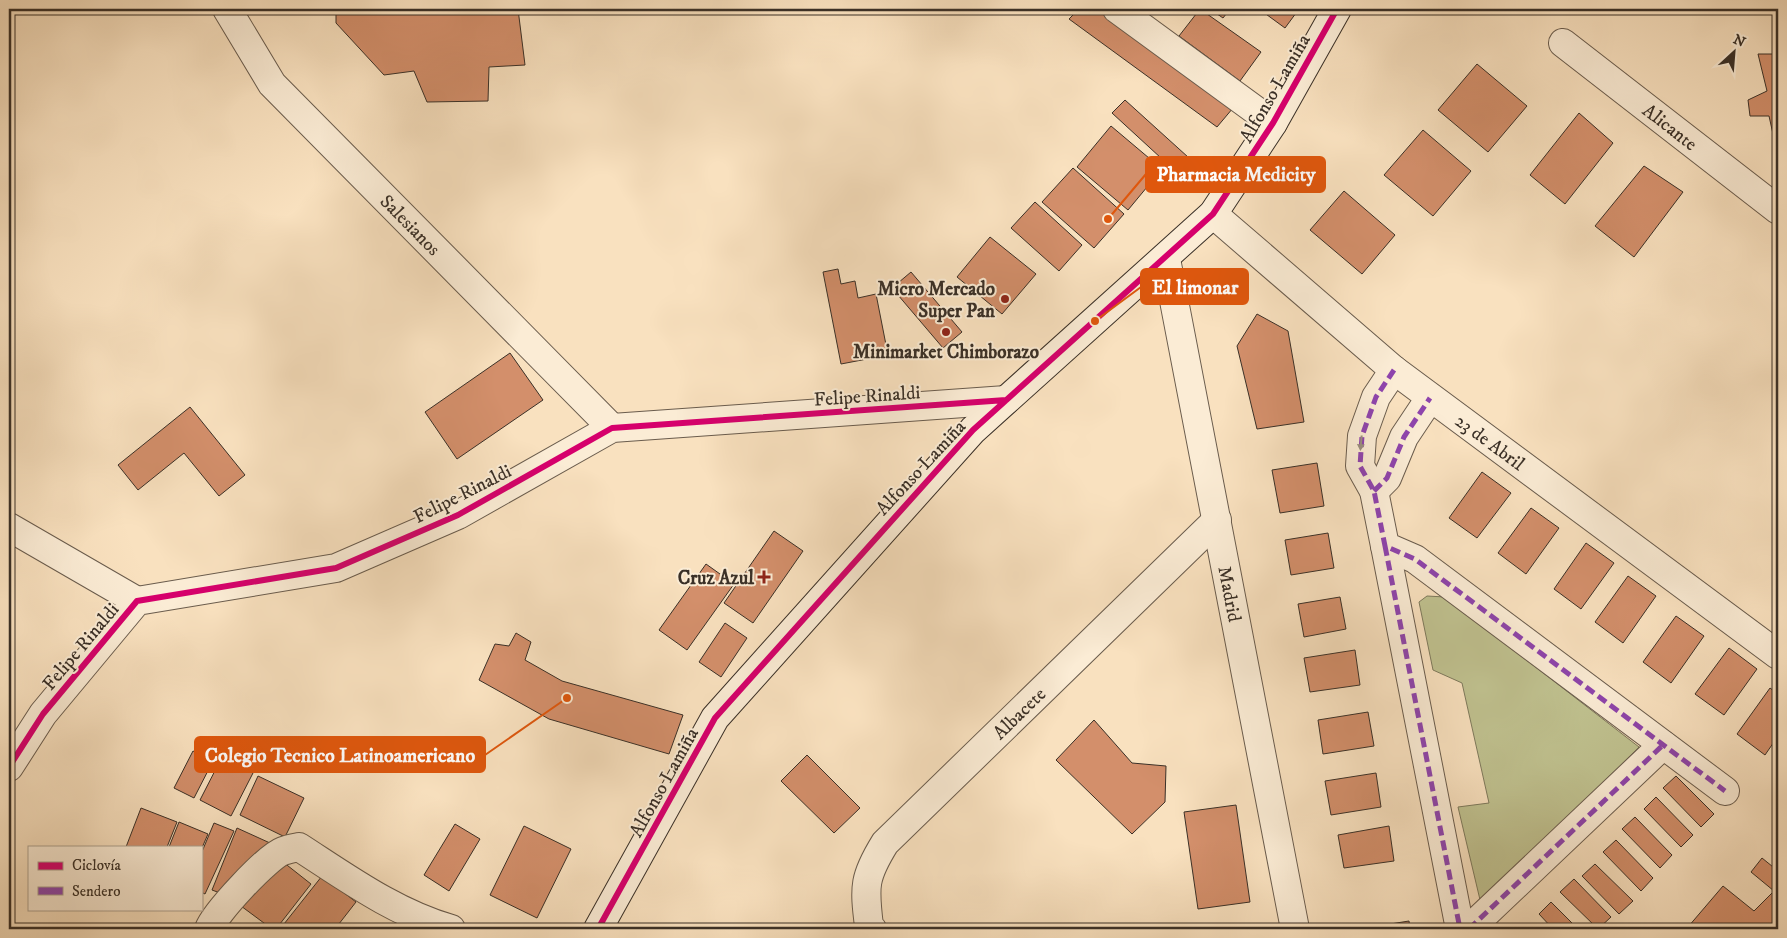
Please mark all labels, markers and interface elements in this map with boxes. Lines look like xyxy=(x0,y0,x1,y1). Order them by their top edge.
north arrow xyxy=(1710,28,1760,78)
street label: Alfonso Lamiña xyxy=(1235,30,1316,147)
text: N xyxy=(1730,31,1749,52)
street label: Alicante xyxy=(1638,99,1701,156)
callout: Pharmacia Medicity xyxy=(1146,157,1325,192)
text: Pharmacia Medicity xyxy=(1156,163,1316,188)
street label: Salesianos xyxy=(375,190,445,261)
callout: El limonar xyxy=(1141,269,1248,304)
text: El limonar xyxy=(1152,276,1239,301)
place label: Micro Mercado Super Pan xyxy=(877,278,996,323)
marker: Micro Mercado Super Pan xyxy=(999,293,1011,305)
marker: Minimarket Chimborazo xyxy=(940,326,952,338)
place label: Minimarket Chimborazo xyxy=(853,341,1039,364)
street label: Felipe Rinaldi xyxy=(813,381,921,412)
street label: 23 de Abril xyxy=(1450,409,1529,476)
street label: Alfonso Lamiña xyxy=(871,416,971,520)
one-way arrow xyxy=(1357,436,1365,452)
street label: Felipe Rinaldi xyxy=(410,460,516,529)
street label: Madrid xyxy=(1212,564,1246,625)
place label: Cruz Azul xyxy=(678,567,754,590)
marker: Cruz Azul xyxy=(758,571,770,583)
street label: Felipe Rinaldi xyxy=(38,599,124,695)
street label: Albacete xyxy=(988,683,1051,745)
street label: Alfonso Lamiña xyxy=(625,724,704,841)
callout: Colegio Tecnico Latinoamericano xyxy=(195,737,485,772)
text: Colegio Tecnico Latinoamericano xyxy=(205,744,475,769)
legend xyxy=(28,846,202,910)
text: Ciclovía xyxy=(72,856,121,875)
text: Sendero xyxy=(72,882,120,901)

